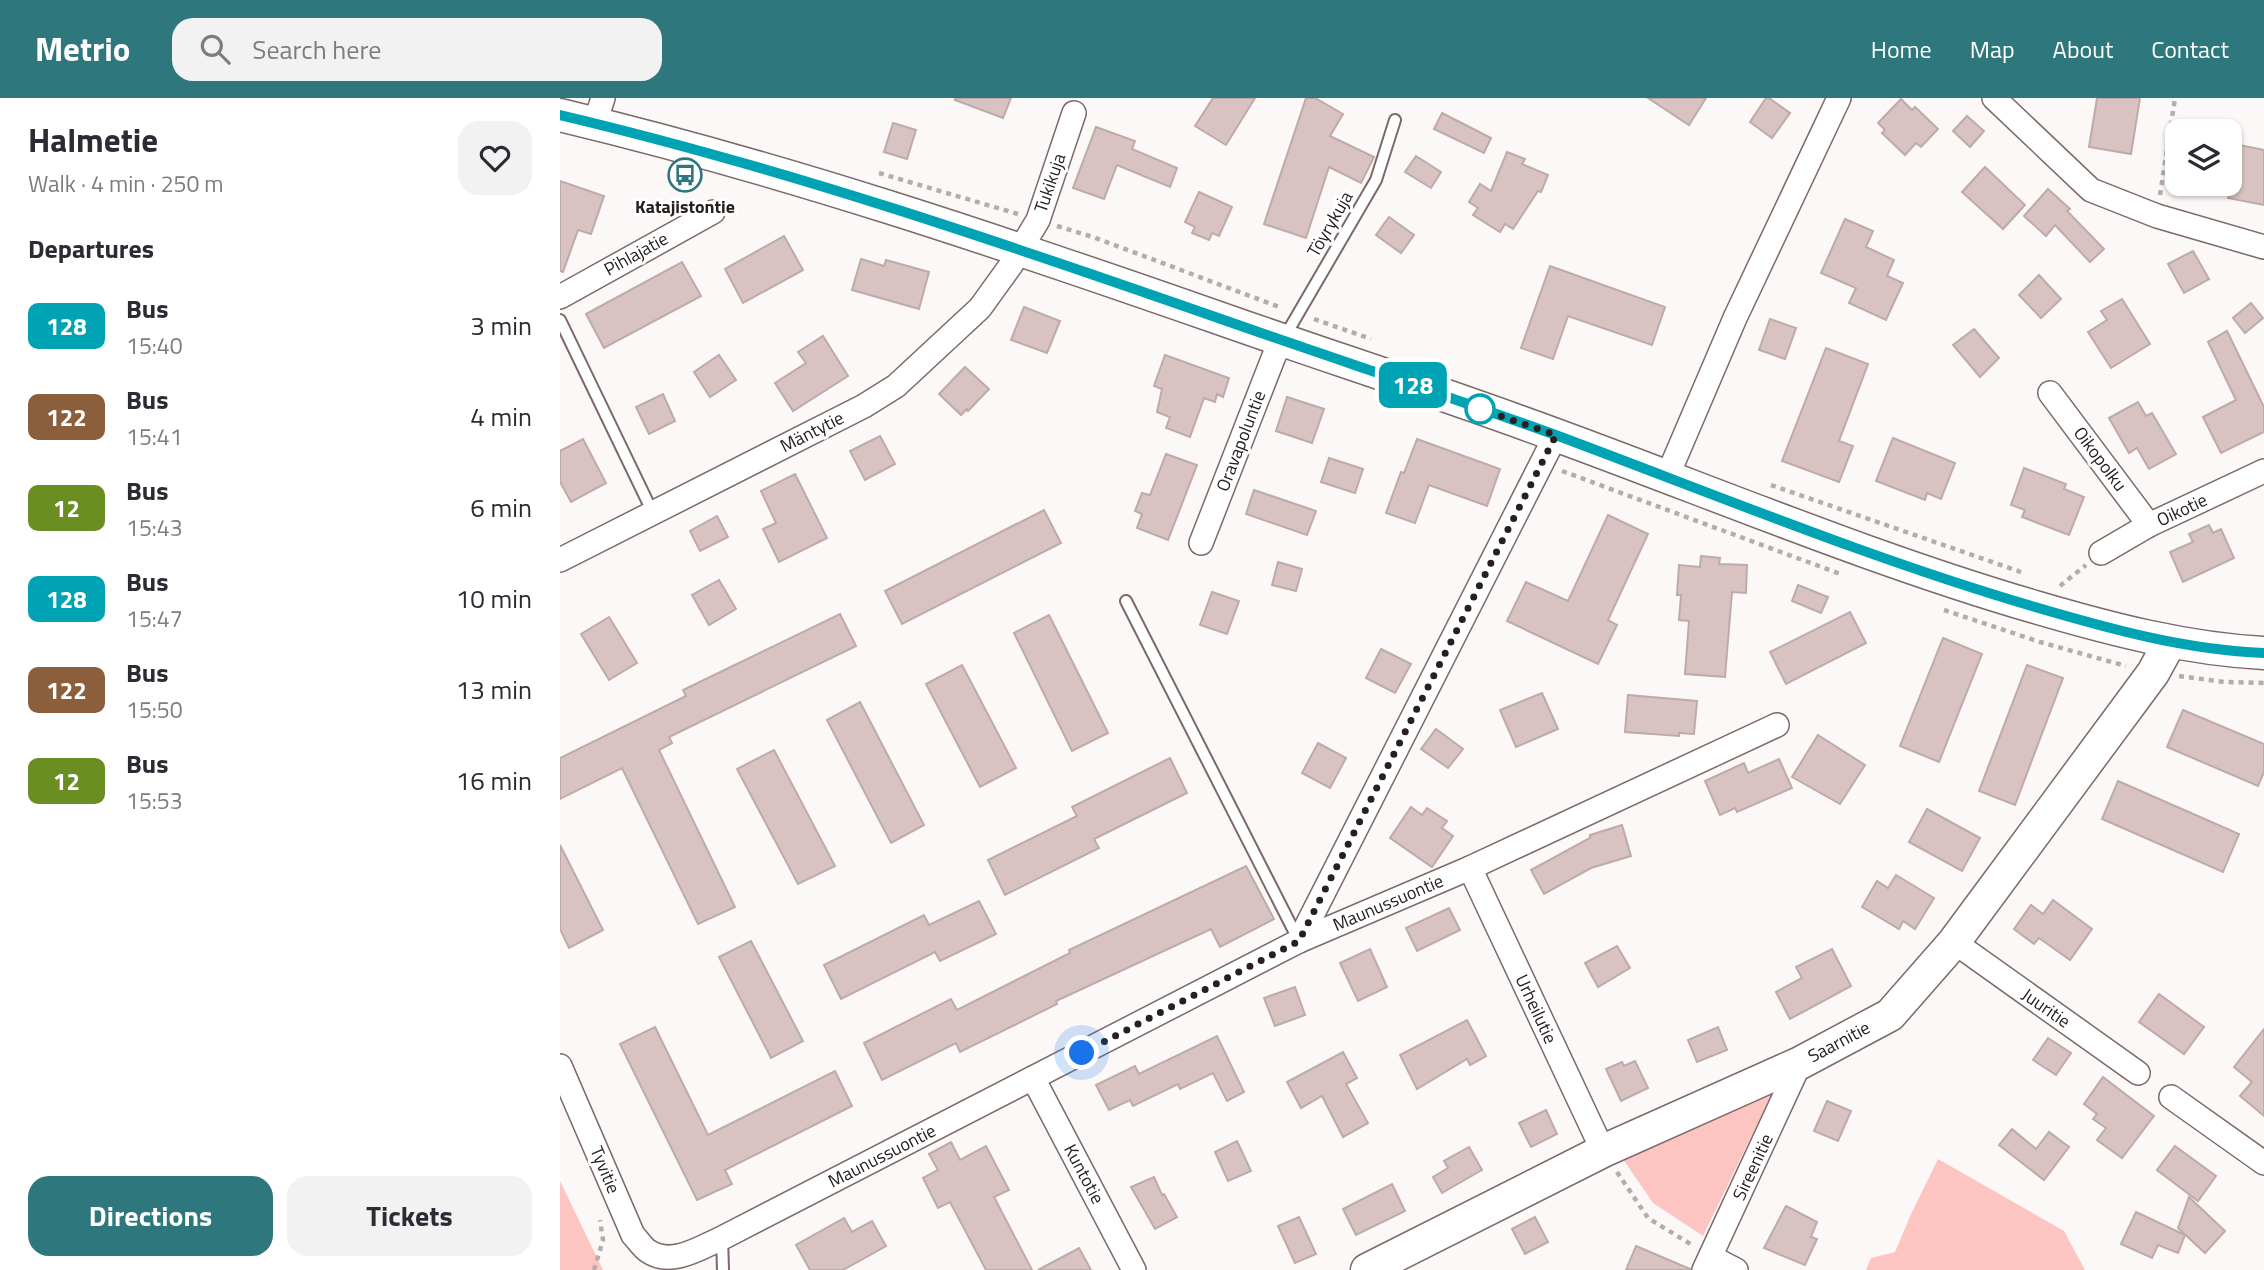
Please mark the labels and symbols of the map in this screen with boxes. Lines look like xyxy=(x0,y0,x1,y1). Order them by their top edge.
street label: Tukikuja xyxy=(1027,150,1072,216)
bus stop icon: Katajistontie xyxy=(666,156,704,194)
street label: Töyrykuja xyxy=(1300,186,1359,262)
place label: Katajistontie xyxy=(635,193,735,220)
street label: Pihlajatie xyxy=(599,225,673,282)
line badge: 128 xyxy=(1373,362,1453,408)
street label: Oravapoluntie xyxy=(1209,386,1272,495)
unlabelled marker xyxy=(1465,394,1495,424)
street label: Mäntytie xyxy=(775,404,848,459)
street label: Oikopolku xyxy=(2067,421,2134,497)
street label: Oikotie xyxy=(2152,486,2212,533)
street label: Maunussuontie xyxy=(1328,867,1447,938)
street label: Urheilutie xyxy=(1509,970,1564,1048)
street label: Juuritie xyxy=(2016,981,2076,1034)
street label: Saarnitie xyxy=(1803,1014,1875,1069)
your location xyxy=(1064,1035,1099,1070)
street label: Maunussuontie xyxy=(823,1117,940,1194)
street label: Sireenitie xyxy=(1725,1129,1780,1205)
street label: Kuntotie xyxy=(1057,1139,1111,1208)
street label: Tyvitie xyxy=(583,1142,627,1198)

